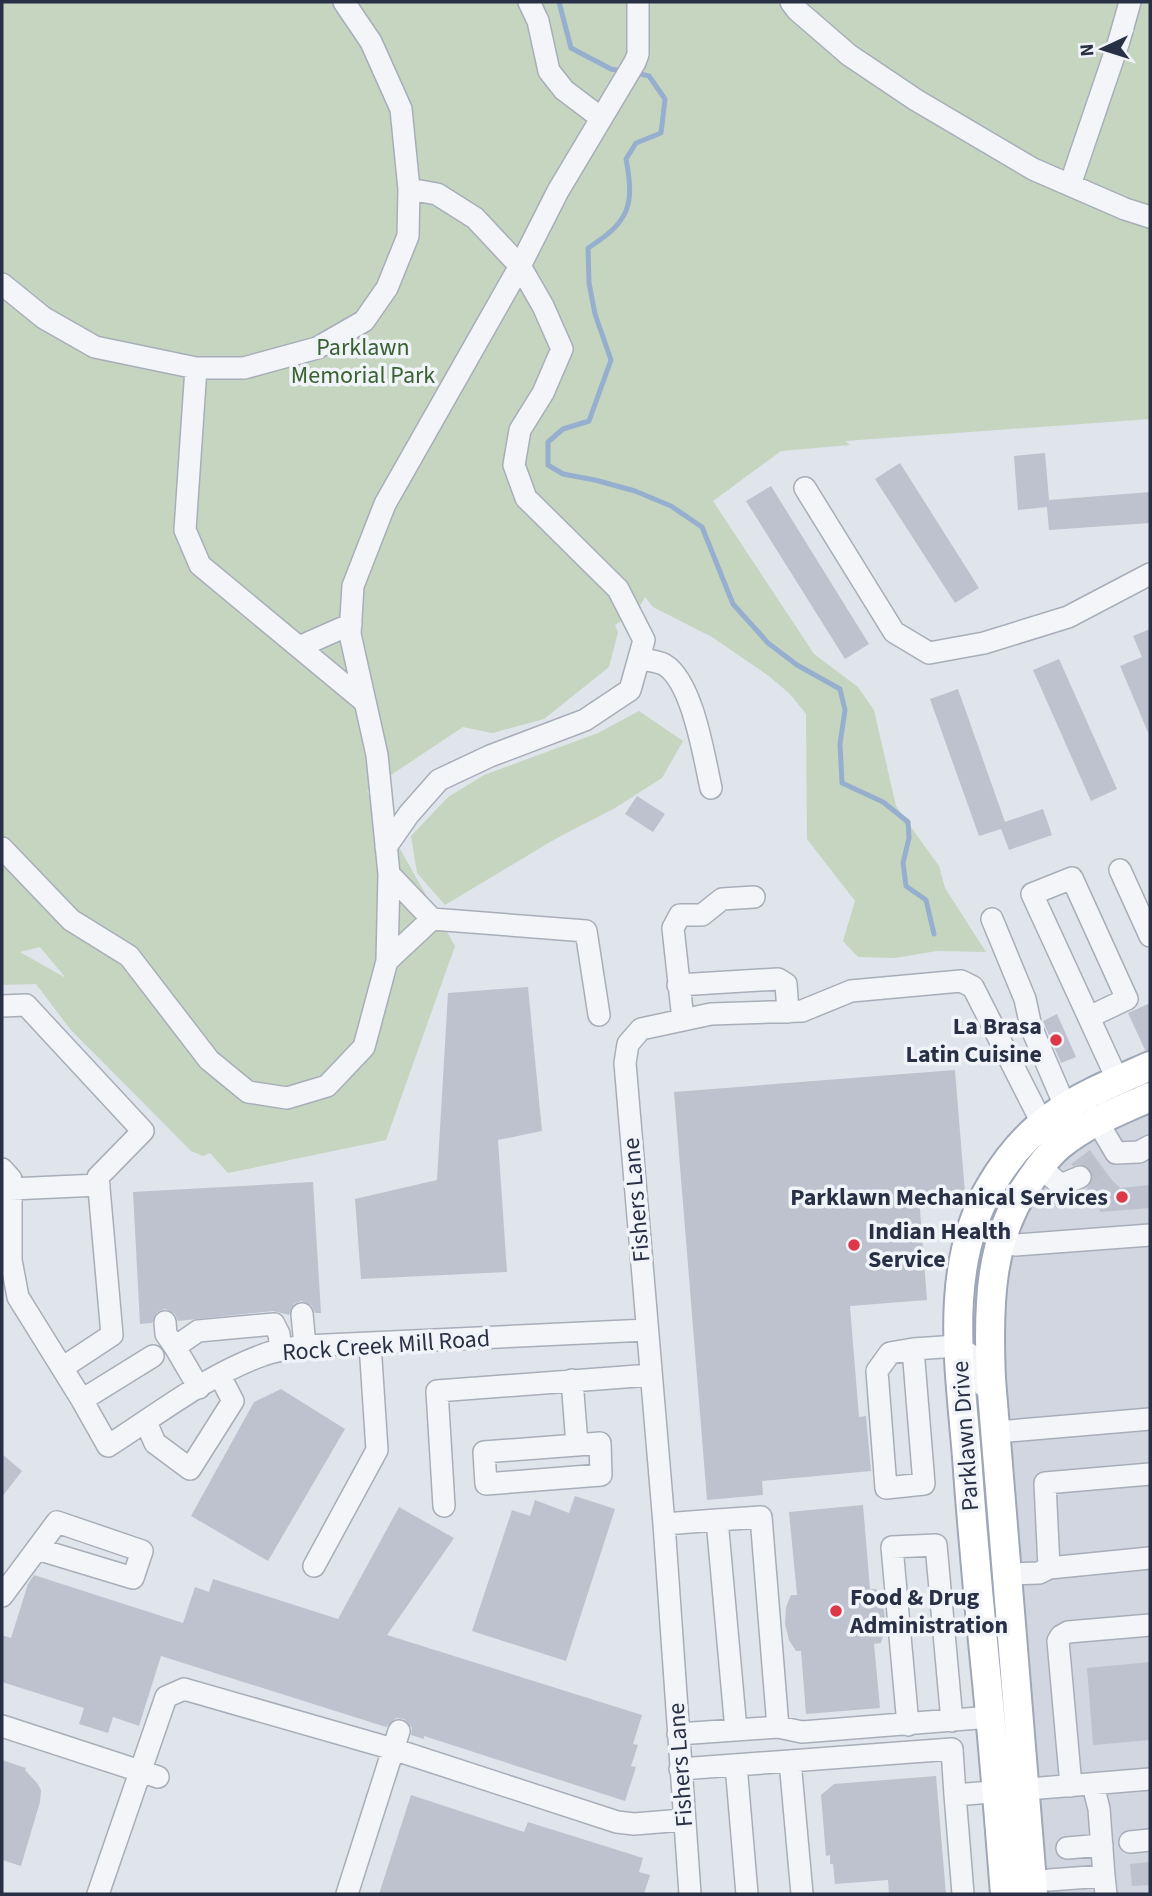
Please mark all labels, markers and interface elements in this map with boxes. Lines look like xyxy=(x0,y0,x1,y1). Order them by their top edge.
north arrow xyxy=(1068,14,1138,84)
text: N xyxy=(1074,43,1101,57)
park label: Parklawn Memorial Park xyxy=(291,330,435,393)
place label: La Brasa Latin Cuisine xyxy=(906,1009,1042,1072)
marker: La Brasa Latin Cuisine xyxy=(1048,1032,1064,1048)
street label: Fishers Lane xyxy=(614,1136,659,1264)
place label: Parklawn Mechanical Services xyxy=(790,1180,1108,1215)
marker: Parklawn Mechanical Services xyxy=(1114,1189,1130,1205)
place label: Indian Health Service xyxy=(868,1214,1011,1277)
marker: Indian Health Service xyxy=(846,1237,862,1253)
street label: Rock Creek Mill Road xyxy=(281,1321,491,1370)
street label: Parklawn Drive xyxy=(943,1360,988,1512)
place label: Food & Drug Administration xyxy=(849,1580,1008,1643)
marker: Food & Drug Administration xyxy=(828,1603,844,1619)
street label: Fishers Lane xyxy=(659,1702,702,1828)

